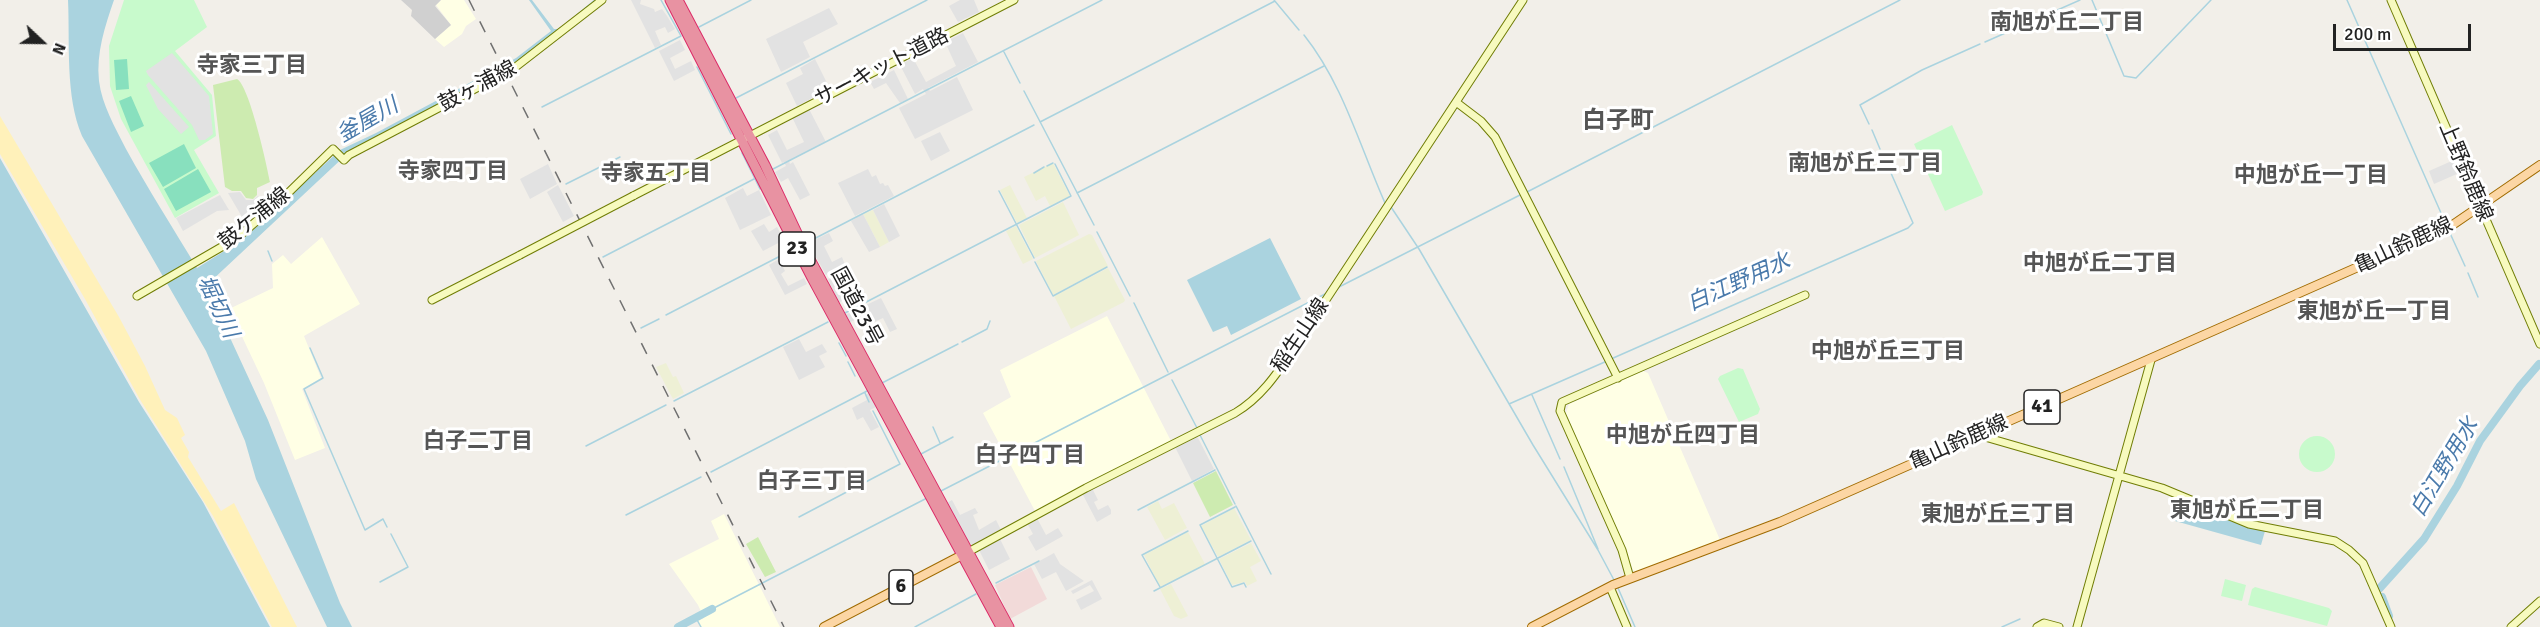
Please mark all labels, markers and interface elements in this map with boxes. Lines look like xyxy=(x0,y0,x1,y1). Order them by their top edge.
district label: 南旭が丘二丁目 xyxy=(1990,10,2144,36)
north arrow xyxy=(12,12,72,72)
scale bar xyxy=(2336,12,2474,50)
street label: サーキット道路 xyxy=(811,23,953,113)
text: 200 m xyxy=(2344,23,2391,45)
text: N xyxy=(47,40,70,58)
district label: 寺家三丁目 xyxy=(197,53,307,79)
street label: 鼓ヶ浦線 xyxy=(435,56,521,118)
water label: 釜屋川 xyxy=(333,93,403,149)
district label: 白子町 xyxy=(1582,108,1654,136)
street label: 上野鈴鹿線 xyxy=(2433,119,2497,225)
district label: 南旭が丘三丁目 xyxy=(1788,151,1942,177)
district label: 寺家四丁目 xyxy=(398,159,508,185)
district label: 寺家五丁目 xyxy=(601,161,711,187)
district label: 中旭が丘一丁目 xyxy=(2234,163,2388,189)
street label: 鼓ケ浦線 xyxy=(214,183,296,255)
street label: 亀山鈴鹿線 xyxy=(2351,212,2457,280)
road number: 23 xyxy=(779,232,815,266)
water label: 白江野用水 xyxy=(1683,249,1795,317)
district label: 中旭が丘二丁目 xyxy=(2023,251,2177,277)
street label: 国道23号 xyxy=(825,263,887,351)
water label: 堀切川 xyxy=(191,272,243,342)
street label: 稲生山線 xyxy=(1267,294,1335,378)
district label: 東旭が丘一丁目 xyxy=(2297,299,2451,325)
district label: 中旭が丘三丁目 xyxy=(1811,339,1965,365)
road number: 41 xyxy=(2024,390,2060,424)
street label: 亀山鈴鹿線 xyxy=(1906,410,2012,476)
water label: 白江野用水 xyxy=(2405,414,2485,522)
district label: 中旭が丘四丁目 xyxy=(1606,423,1760,449)
district label: 白子二丁目 xyxy=(423,429,533,455)
district label: 白子四丁目 xyxy=(975,443,1085,469)
district label: 白子三丁目 xyxy=(757,469,867,495)
district label: 東旭が丘二丁目 xyxy=(2170,498,2324,524)
district label: 東旭が丘三丁目 xyxy=(1921,502,2075,528)
road number: 6 xyxy=(889,570,913,604)

